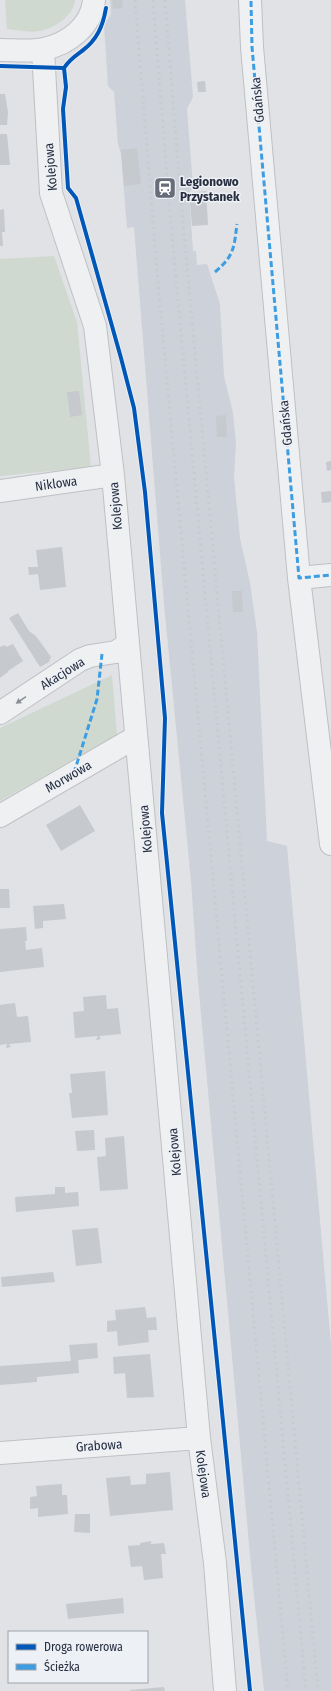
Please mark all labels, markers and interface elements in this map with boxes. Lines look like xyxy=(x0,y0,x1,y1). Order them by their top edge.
street label: Gdańska xyxy=(248,77,267,123)
street label: Kolejowa xyxy=(41,142,60,192)
place label: Legionowo Przystanek xyxy=(180,174,240,204)
station icon: Legionowo Przystanek xyxy=(152,175,178,201)
street label: Gdańska xyxy=(276,400,295,446)
street label: Niklowa xyxy=(34,473,78,494)
street label: Kolejowa xyxy=(106,481,125,531)
street label: Akacjowa xyxy=(37,654,87,693)
one-way arrow xyxy=(16,696,26,704)
street label: Morwowa xyxy=(43,757,94,796)
street label: Kolejowa xyxy=(136,804,155,854)
street label: Kolejowa xyxy=(165,1127,184,1177)
street label: Grabowa xyxy=(75,1436,123,1455)
street label: Kolejowa xyxy=(193,1449,214,1499)
legend xyxy=(8,1631,148,1683)
text: Droga rowerowa xyxy=(44,1640,123,1654)
text: Ścieżka xyxy=(44,1659,80,1674)

